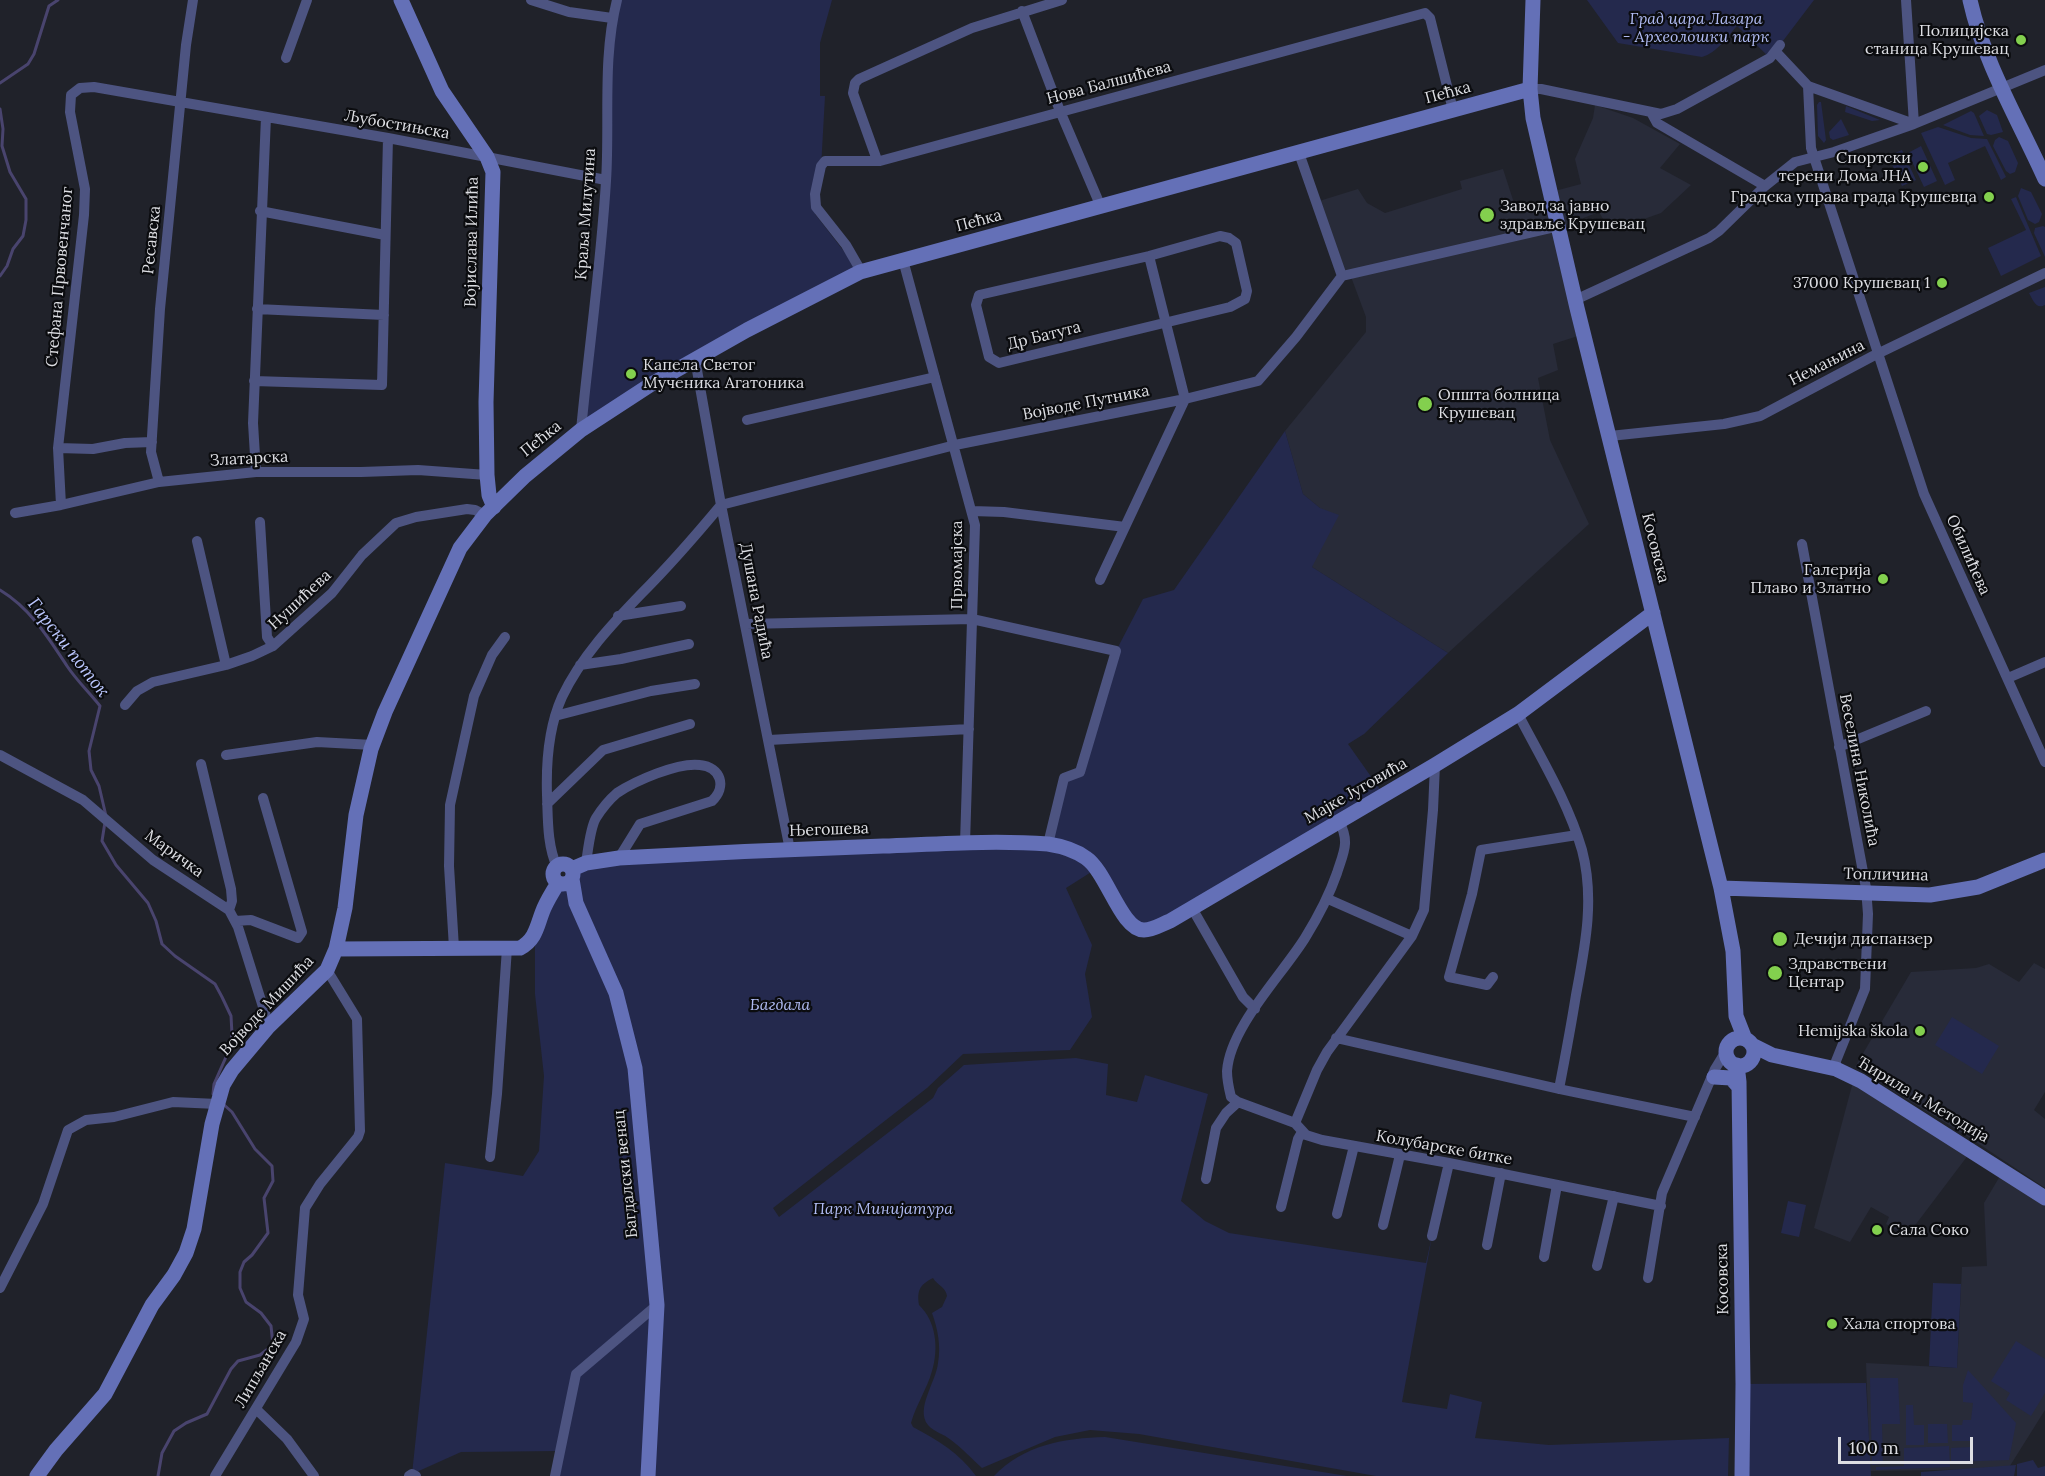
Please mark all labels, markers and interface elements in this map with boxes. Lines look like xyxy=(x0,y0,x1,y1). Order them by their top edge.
park label: Град цара Лазара - Археолошки парк xyxy=(1623,9,1769,47)
place label: Полицијска станица Крушевац xyxy=(1865,21,2009,59)
marker: Полицијска станица Крушевац xyxy=(2014,33,2028,47)
street label: Нова Балшићева xyxy=(1045,57,1173,109)
street label: Пећка xyxy=(1423,78,1473,108)
street label: Љубостињска xyxy=(343,106,451,144)
street label: Краља Милутина xyxy=(572,148,600,280)
place label: Спортски терени Дома ЈНА xyxy=(1779,148,1911,186)
marker: Спортски терени Дома ЈНА xyxy=(1916,160,1930,174)
street label: Војислава Илића xyxy=(461,177,483,307)
street label: Стефана Првовенчаног xyxy=(43,186,77,368)
place label: Градска управа града Крушевца xyxy=(1731,187,1977,207)
marker: Градска управа града Крушевца xyxy=(1982,190,1996,204)
place label: Завод за јавно здравље Крушевац xyxy=(1500,196,1645,234)
street label: Ресавска xyxy=(139,205,165,275)
street label: Пећка xyxy=(954,206,1004,236)
marker: Завод за јавно здравље Крушевац xyxy=(1478,206,1496,224)
place label: 37000 Крушевац 1 xyxy=(1793,273,1930,293)
marker: 37000 Крушевац 1 xyxy=(1935,276,1949,290)
street label: Др Батута xyxy=(1005,318,1083,354)
street label: Немањина xyxy=(1786,336,1868,390)
place label: Капела Светог Мученика Агатоника xyxy=(643,355,804,393)
marker: Капела Светог Мученика Агатоника xyxy=(624,367,638,381)
street label: Војводе Путника xyxy=(1021,381,1151,425)
place label: Општа болница Крушевац xyxy=(1438,385,1560,423)
marker: Општа болница Крушевац xyxy=(1416,395,1434,413)
street label: Пећка xyxy=(517,417,565,461)
street label: Златарска xyxy=(209,447,289,471)
street label: Косовска xyxy=(1637,511,1673,585)
street label: Обилићева xyxy=(1942,512,1994,598)
street label: Првомајска xyxy=(947,520,967,610)
street label: Душана Радића xyxy=(735,541,777,661)
place label: Галерија Плаво и Златно xyxy=(1750,560,1871,598)
street label: Нушићева xyxy=(265,566,335,634)
marker: Галерија Плаво и Златно xyxy=(1876,572,1890,586)
water label: Гарски поток xyxy=(23,594,113,702)
street label: Веселина Николића xyxy=(1835,692,1883,848)
street label: Мајке Југовића xyxy=(1301,754,1411,828)
street label: Његошева xyxy=(789,819,869,841)
street label: Маричка xyxy=(141,826,207,882)
street label: Топличина xyxy=(1843,865,1929,885)
place label: Дечији диспанзер xyxy=(1794,929,1933,949)
marker: Дечији диспанзер xyxy=(1771,930,1789,948)
street label: Војводе Мишића xyxy=(216,952,318,1060)
place label: Здравствени Центар xyxy=(1788,954,1887,992)
marker: Здравствени Центар xyxy=(1766,964,1784,982)
park label: Багдала xyxy=(750,995,810,1015)
place label: Hemijska škola xyxy=(1798,1021,1908,1041)
marker: Hemijska škola xyxy=(1913,1024,1927,1038)
street label: Ћирила и Методија xyxy=(1853,1053,1993,1147)
street label: Багдалски венац xyxy=(610,1109,642,1239)
street label: Колубарске битке xyxy=(1374,1127,1514,1169)
park label: Парк Минијатура xyxy=(813,1199,953,1219)
place label: Сала Соко xyxy=(1889,1220,1969,1240)
marker: Сала Соко xyxy=(1870,1223,1884,1237)
street label: Косовска xyxy=(1713,1243,1733,1315)
place label: Хала спортова xyxy=(1844,1314,1956,1334)
marker: Хала спортова xyxy=(1825,1317,1839,1331)
street label: Липљанска xyxy=(231,1327,291,1411)
scale bar xyxy=(1841,1425,1976,1463)
text: 100 m xyxy=(1849,1436,1899,1459)

